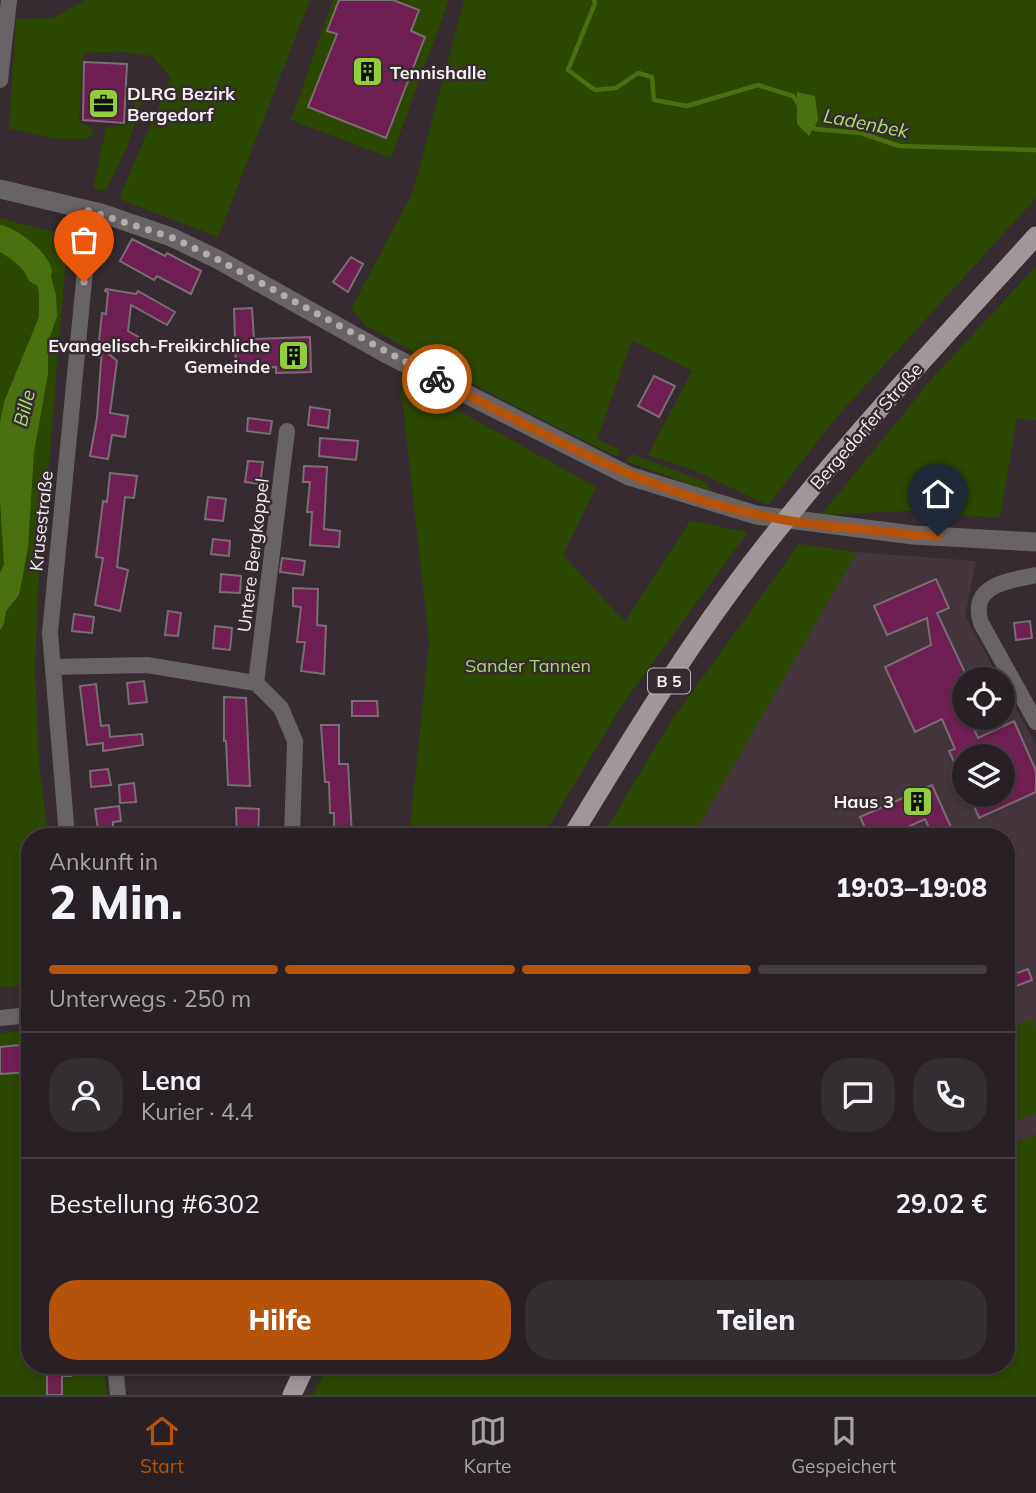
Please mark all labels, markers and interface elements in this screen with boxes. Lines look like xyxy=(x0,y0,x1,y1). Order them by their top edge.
building icon: Tennishalle xyxy=(350,55,384,89)
place label: Tennishalle xyxy=(390,61,486,84)
place label: DLRG Bezirk Bergedorf xyxy=(127,82,236,126)
office icon: DLRG Bezirk Bergedorf xyxy=(87,86,121,120)
water label: Ladenbek xyxy=(821,103,912,143)
pin xyxy=(54,210,114,282)
icon: bag xyxy=(65,221,103,259)
place label: Evangelisch-Freikirchliche Gemeinde xyxy=(48,334,270,378)
building icon: Evangelisch-Freikirchliche Gemeinde xyxy=(276,338,310,372)
courier xyxy=(402,344,472,414)
street label: Bergedorfer Straße xyxy=(805,358,927,494)
icon: bike xyxy=(418,360,456,398)
water label: Bille xyxy=(8,387,40,429)
pin xyxy=(908,464,968,536)
street label: Krusestraße xyxy=(24,470,58,572)
icon: home xyxy=(919,475,957,513)
street label: Untere Bergkoppel xyxy=(232,477,274,633)
park label: Sander Tannen xyxy=(465,654,591,677)
map controls xyxy=(952,667,1015,807)
button: locate xyxy=(952,667,1015,730)
road number: B 5 xyxy=(648,668,690,694)
button: layers xyxy=(952,744,1015,807)
building icon: Haus 3 xyxy=(900,784,934,818)
place label: Haus 3 xyxy=(833,790,894,813)
text: Ankunft in xyxy=(49,847,158,876)
text: 19:03–19:08 xyxy=(836,871,987,904)
text: 2 Min. xyxy=(49,873,183,931)
text: Unterwegs · 250 m xyxy=(49,984,251,1013)
button: person xyxy=(49,1058,123,1132)
button: chat xyxy=(821,1058,895,1132)
button: phone xyxy=(913,1058,987,1132)
text: Lena xyxy=(141,1064,201,1097)
text: Kurier · 4.4 xyxy=(141,1097,253,1126)
text: Bestellung #6302 xyxy=(49,1187,260,1220)
text: 29.02 € xyxy=(895,1187,987,1220)
button: Hilfe xyxy=(49,1280,511,1360)
button: Teilen xyxy=(525,1280,987,1360)
tab: Start xyxy=(140,1412,184,1478)
tab: Karte xyxy=(464,1412,511,1478)
tab: Gespeichert xyxy=(791,1412,896,1478)

